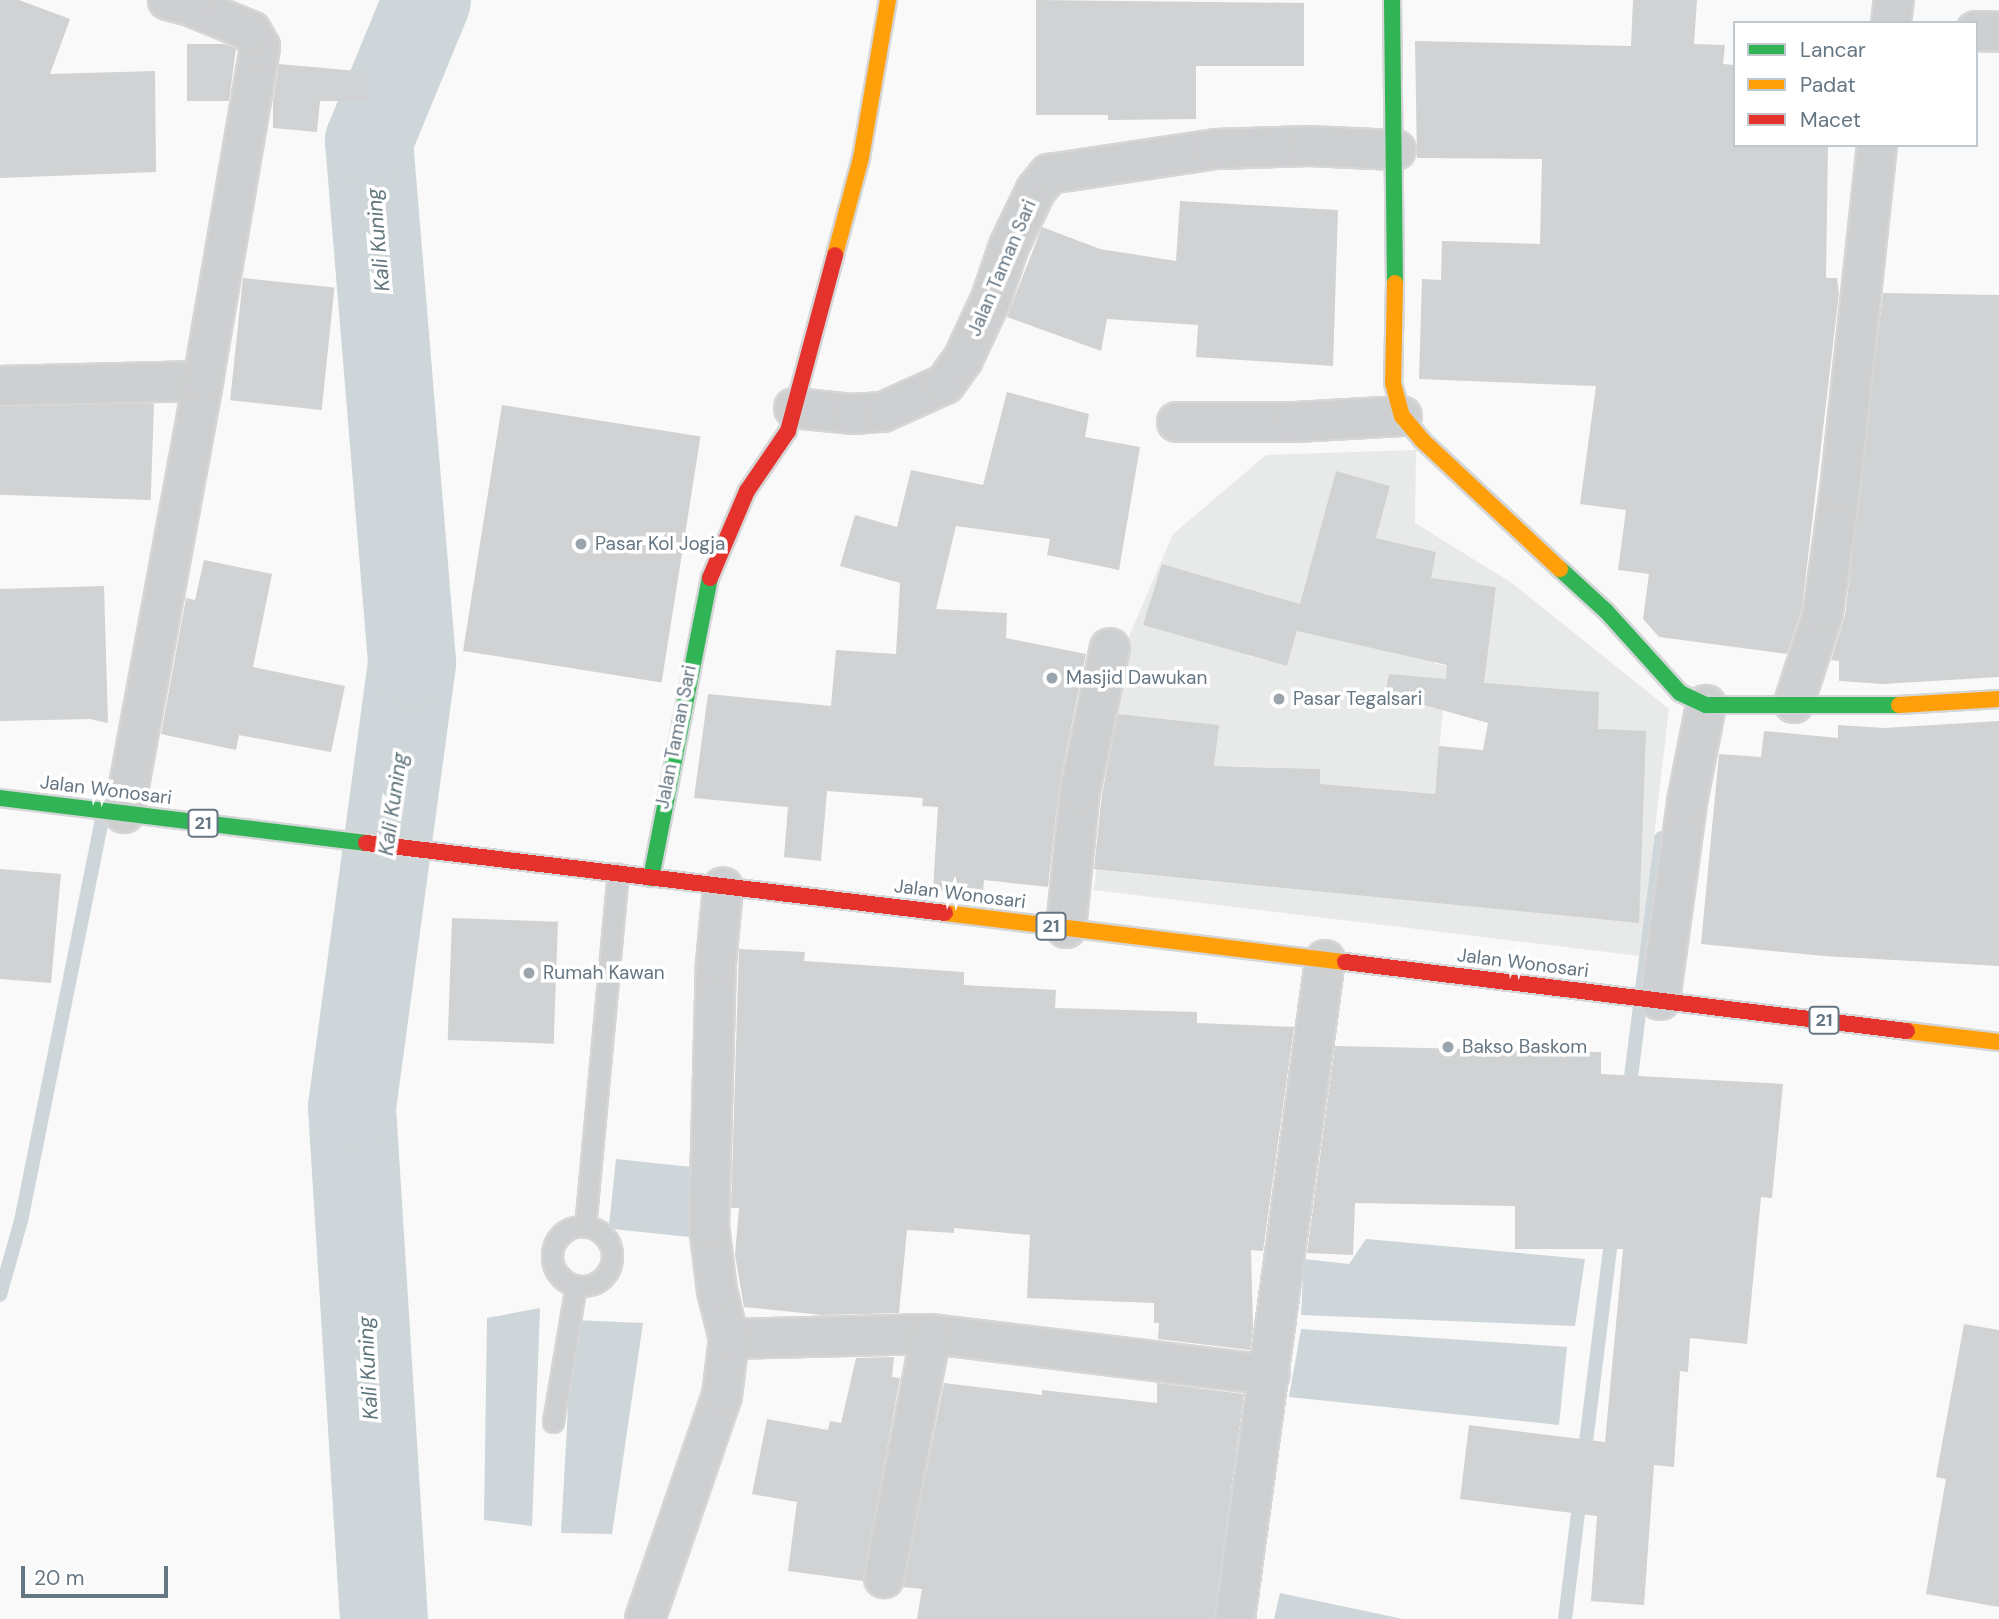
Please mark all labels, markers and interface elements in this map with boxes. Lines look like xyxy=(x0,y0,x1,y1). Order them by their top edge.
legend xyxy=(1733,21,1978,147)
text: Lancar xyxy=(1800,36,1866,64)
text: Padat xyxy=(1800,71,1856,99)
text: Macet xyxy=(1800,106,1861,134)
water label: Kali Kuning xyxy=(361,187,395,293)
street label: Jalan Taman Sari xyxy=(963,196,1041,340)
place label: Pasar Kol Jogja xyxy=(595,533,725,555)
marker: Pasar Kol Jogja xyxy=(573,536,589,552)
street label: Jalan Taman Sari xyxy=(651,663,701,811)
place label: Masjid Dawukan xyxy=(1066,667,1207,689)
marker: Masjid Dawukan xyxy=(1044,670,1060,686)
place label: Pasar Tegalsari xyxy=(1293,688,1422,710)
marker: Pasar Tegalsari xyxy=(1271,691,1287,707)
water label: Kali Kuning xyxy=(373,751,413,857)
street label: Jalan Wonosari xyxy=(39,771,173,809)
road number: 21 xyxy=(187,808,219,838)
street label: Jalan Wonosari xyxy=(893,875,1027,913)
road number: 21 xyxy=(1035,911,1067,940)
street label: Jalan Wonosari xyxy=(1456,944,1590,982)
place label: Rumah Kawan xyxy=(543,962,665,984)
marker: Rumah Kawan xyxy=(521,965,537,981)
road number: 21 xyxy=(1808,1006,1840,1035)
place label: Bakso Baskom xyxy=(1462,1036,1587,1058)
marker: Bakso Baskom xyxy=(1440,1039,1456,1055)
water label: Kali Kuning xyxy=(353,1316,383,1420)
scale bar xyxy=(24,1552,172,1596)
text: 20 m xyxy=(34,1564,85,1592)

